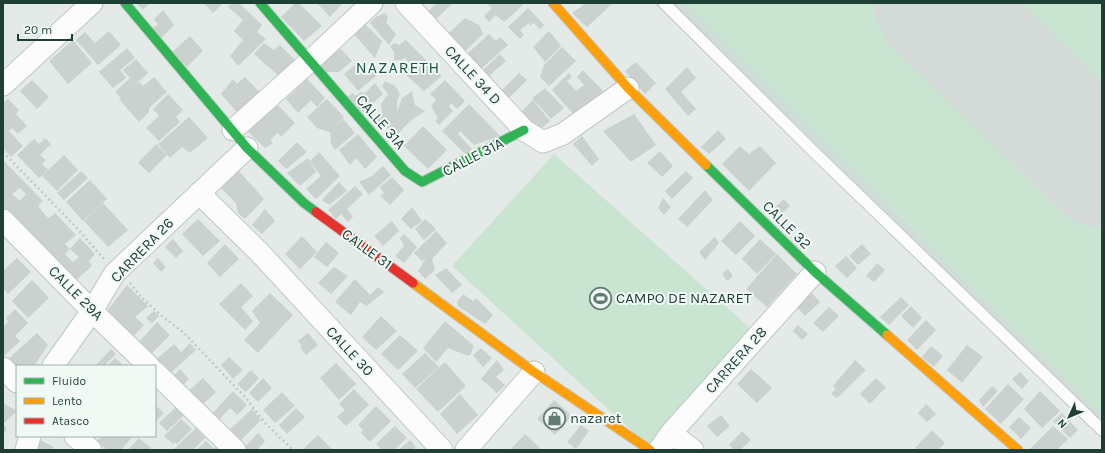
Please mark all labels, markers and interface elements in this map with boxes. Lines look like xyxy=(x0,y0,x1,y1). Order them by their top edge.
scale bar xyxy=(18,16,72,42)
text: 20 m xyxy=(24,23,52,37)
street label: CALLE 34 D xyxy=(441,42,505,108)
district label: NAZARETH xyxy=(356,58,440,77)
street label: CALLE 31A xyxy=(352,91,410,153)
street label: CALLE 31A xyxy=(439,134,507,180)
street label: CALLE 32 xyxy=(759,197,815,253)
street label: CARRERA 26 xyxy=(107,214,177,286)
street label: CALLE 31 xyxy=(338,225,396,273)
street label: CALLE 29A xyxy=(45,262,107,324)
sports icon: CAMPO DE NAZARET xyxy=(588,285,614,311)
place label: CAMPO DE NAZARET xyxy=(616,289,752,307)
street label: CALLE 30 xyxy=(322,322,378,380)
street label: CARRERA 28 xyxy=(701,323,771,397)
legend xyxy=(16,365,156,437)
text: Fluido xyxy=(52,374,86,388)
text: Lento xyxy=(52,394,82,408)
north arrow xyxy=(1049,397,1089,437)
shop icon: nazaret xyxy=(541,405,567,431)
place label: nazaret xyxy=(570,409,622,427)
text: Atasco xyxy=(52,414,89,428)
text: N xyxy=(1055,416,1070,431)

